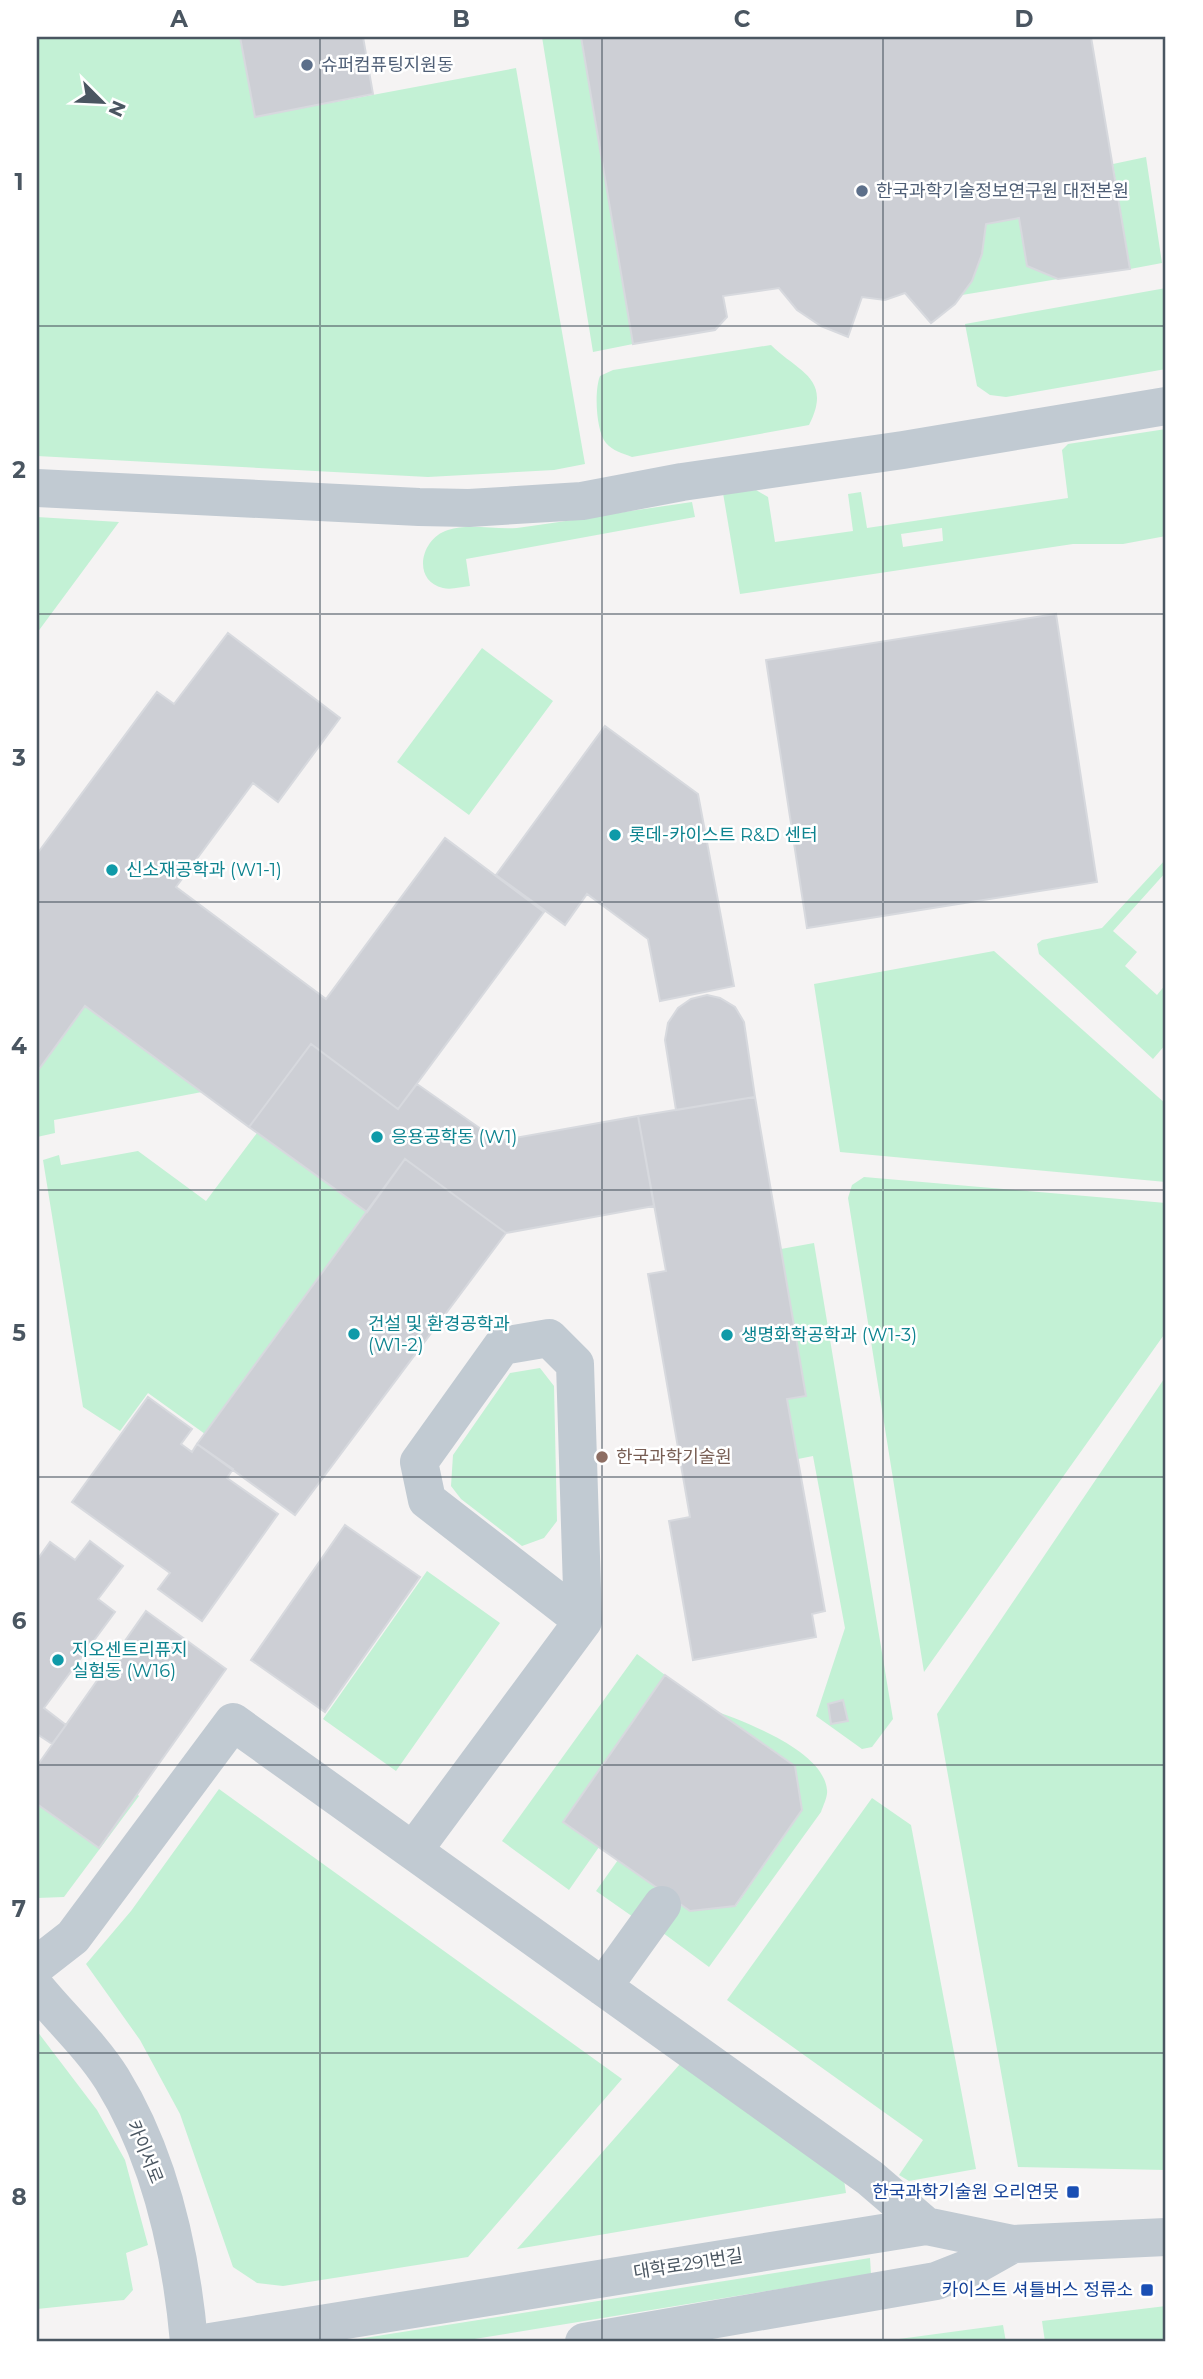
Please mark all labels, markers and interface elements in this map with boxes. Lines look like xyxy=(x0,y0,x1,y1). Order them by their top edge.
text: A xyxy=(169,5,188,33)
text: B xyxy=(452,5,470,33)
text: C xyxy=(734,5,751,33)
text: D xyxy=(1015,5,1034,33)
place label: 슈퍼컴퓨팅지원동 xyxy=(321,54,453,76)
marker: 슈퍼컴퓨팅지원동 xyxy=(299,57,315,73)
north arrow xyxy=(66,66,136,136)
text: N xyxy=(103,97,131,120)
text: 1 xyxy=(14,168,24,196)
place label: 한국과학기술정보연구원 대전본원 xyxy=(876,180,1129,202)
marker: 한국과학기술정보연구원 대전본원 xyxy=(854,183,870,199)
text: 2 xyxy=(12,456,26,484)
text: 3 xyxy=(11,744,26,772)
place label: 롯데-카이스트 R&D 센터 xyxy=(629,824,818,846)
marker: 롯데-카이스트 R&D 센터 xyxy=(607,827,623,843)
place label: 신소재공학과 (W1-1) xyxy=(126,859,282,881)
marker: 신소재공학과 (W1-1) xyxy=(104,862,120,878)
text: 4 xyxy=(11,1032,27,1060)
place label: 응용공학동 (W1) xyxy=(391,1126,517,1148)
marker: 응용공학동 (W1) xyxy=(369,1129,385,1145)
place label: 건설 및 환경공학과 (W1-2) xyxy=(368,1313,510,1356)
text: 5 xyxy=(12,1319,26,1347)
place label: 생명화학공학과 (W1-3) xyxy=(741,1324,917,1346)
marker: 건설 및 환경공학과 (W1-2) xyxy=(346,1326,362,1342)
marker: 생명화학공학과 (W1-3) xyxy=(719,1327,735,1343)
place label: 한국과학기술원 xyxy=(616,1446,732,1468)
marker: 한국과학기술원 xyxy=(594,1449,610,1465)
text: 6 xyxy=(12,1607,27,1635)
place label: 지오센트리퓨지 실험동 (W16) xyxy=(72,1639,188,1682)
marker: 지오센트리퓨지 실험동 (W16) xyxy=(50,1652,66,1668)
text: 7 xyxy=(12,1895,26,1923)
street label: 카이서로 xyxy=(122,2117,168,2187)
place label: 한국과학기술원 오리연못 xyxy=(872,2181,1059,2203)
text: 8 xyxy=(11,2183,27,2211)
marker: 한국과학기술원 오리연못 xyxy=(1065,2184,1081,2200)
street label: 대학로291번길 xyxy=(632,2244,744,2284)
place label: 카이스트 셔틀버스 정류소 xyxy=(941,2279,1133,2301)
marker: 카이스트 셔틀버스 정류소 xyxy=(1139,2282,1155,2298)

